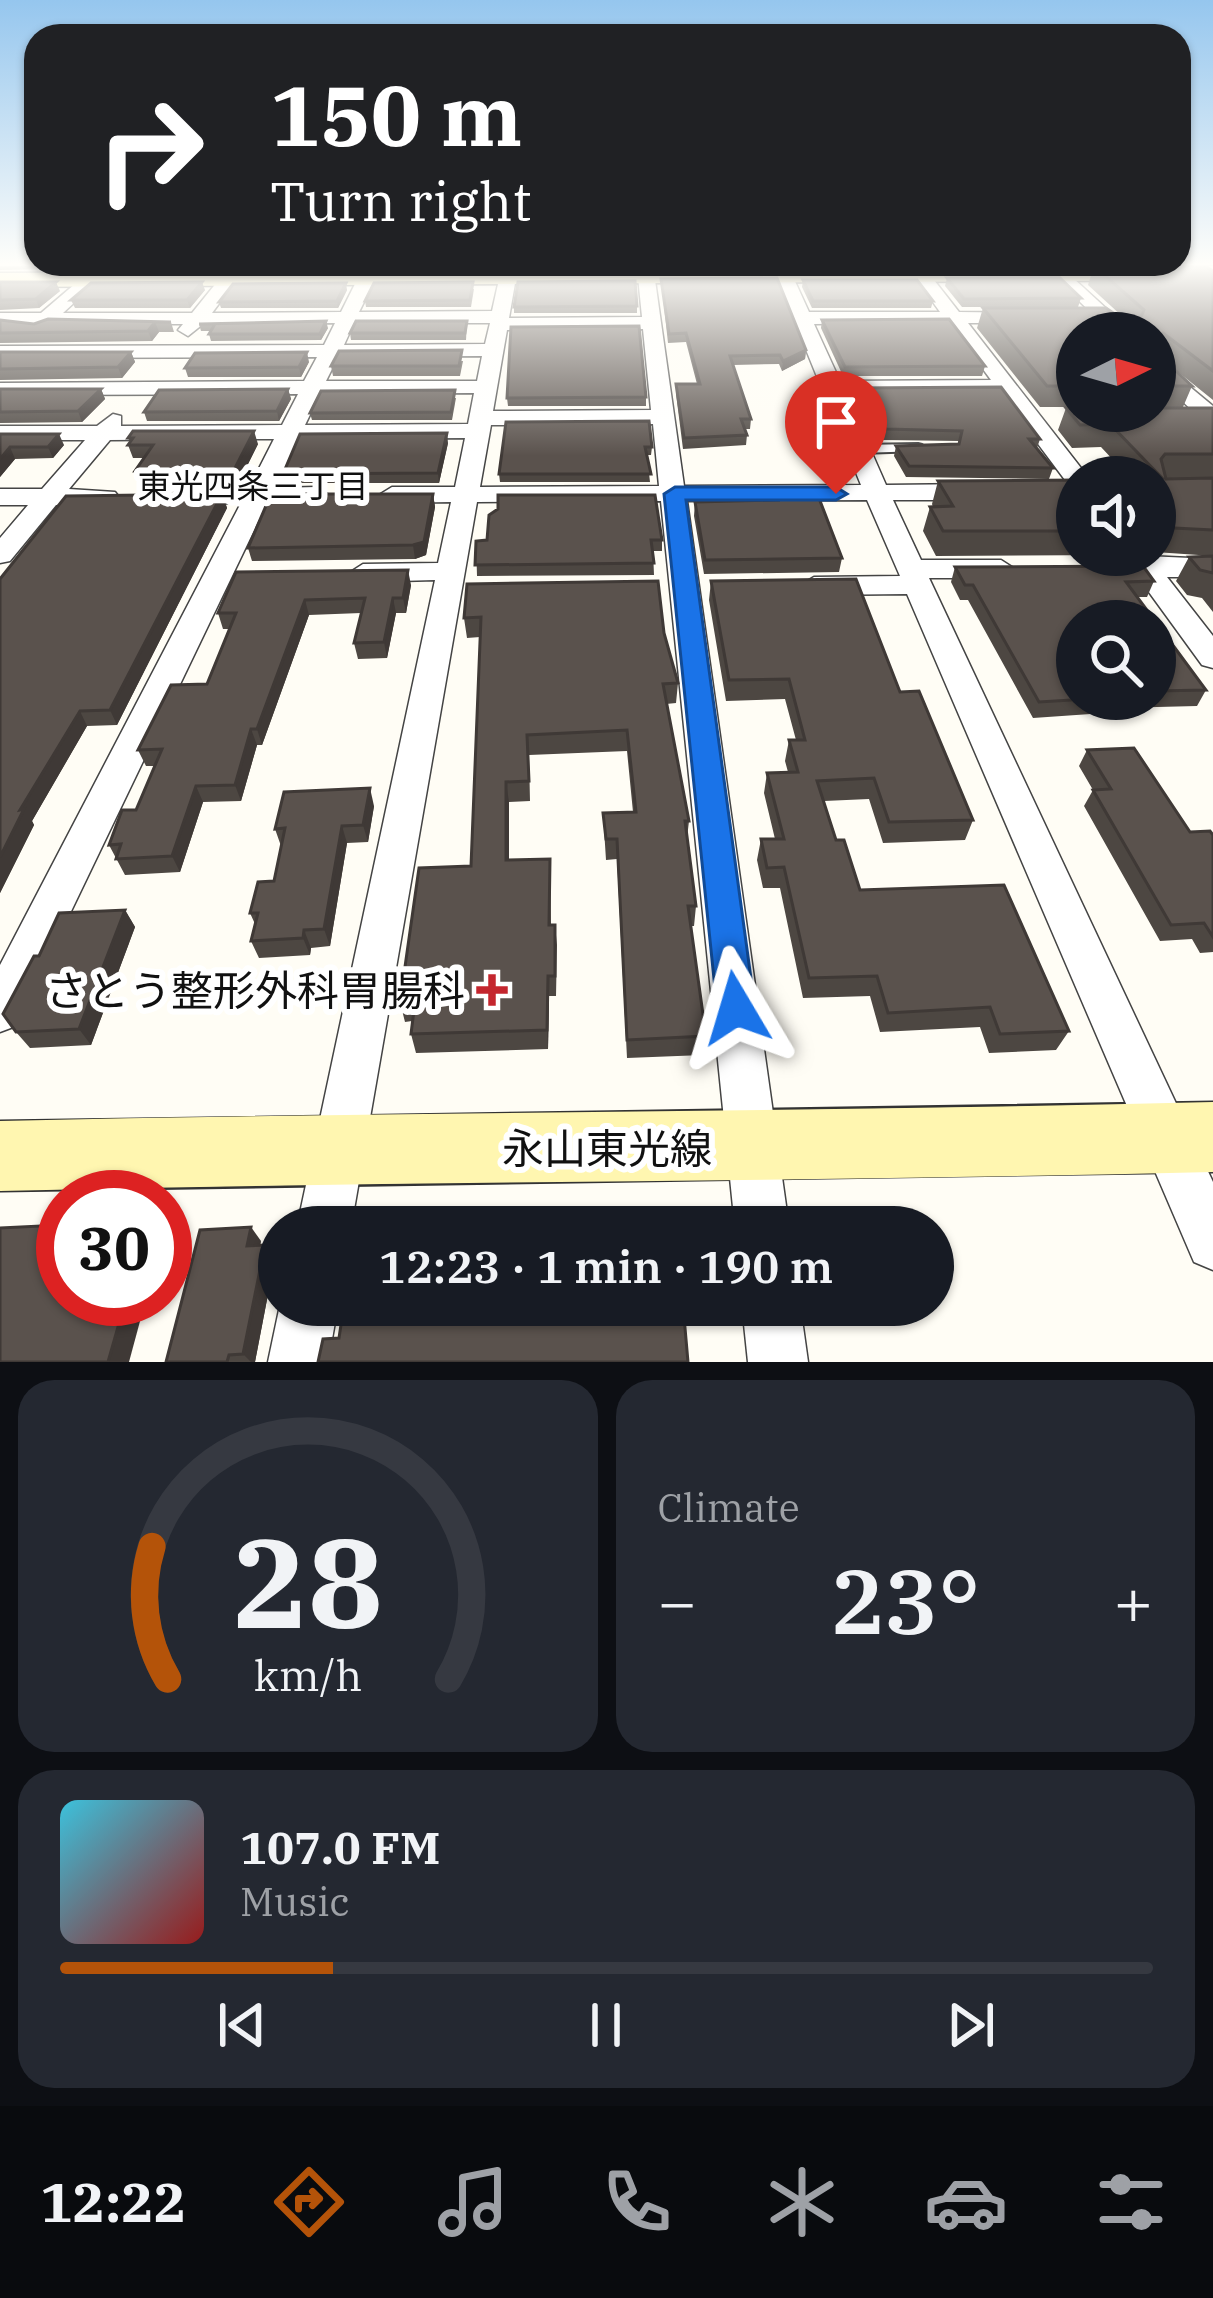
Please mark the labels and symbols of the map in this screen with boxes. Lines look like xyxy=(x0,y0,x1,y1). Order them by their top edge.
north arrow xyxy=(1056,312,1176,432)
pin xyxy=(785,371,887,494)
district label: 東光四条三丁目 xyxy=(138,464,369,507)
position arrow xyxy=(673,945,799,1071)
place label: さとう整形外科胃腸科 xyxy=(45,963,465,1018)
marker: さとう整形外科胃腸科 xyxy=(476,974,508,1006)
street label: 永山東光線 xyxy=(502,1121,712,1176)
speed limit sign: 30 xyxy=(36,1170,192,1326)

